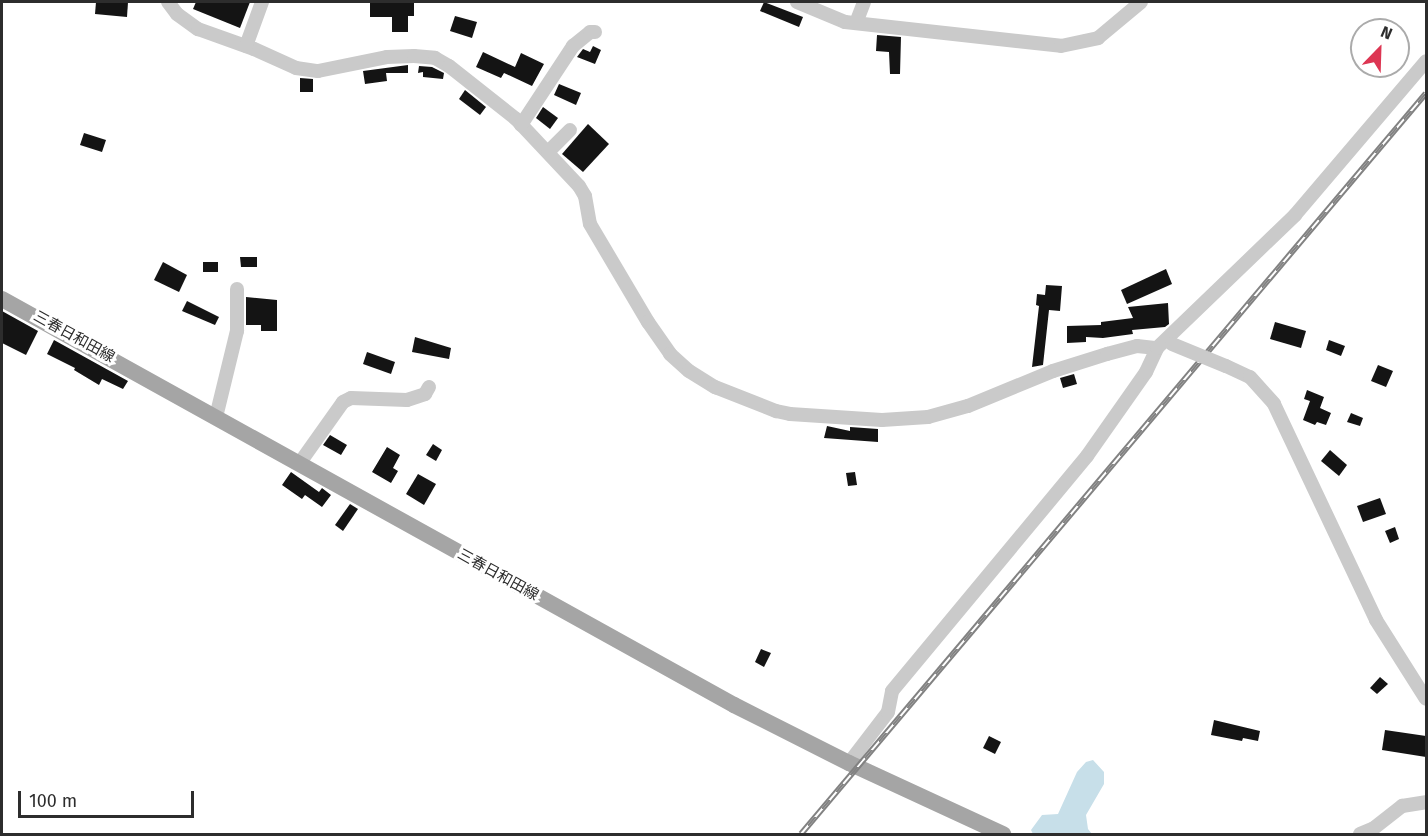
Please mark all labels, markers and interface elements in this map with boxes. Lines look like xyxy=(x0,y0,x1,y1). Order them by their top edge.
north arrow xyxy=(1350,18,1410,78)
text: N xyxy=(1378,22,1395,44)
street label: 三春日和田線 xyxy=(30,307,118,367)
street label: 三春日和田線 xyxy=(454,545,542,605)
scale bar xyxy=(21,779,196,817)
text: 100 m xyxy=(29,790,77,812)

